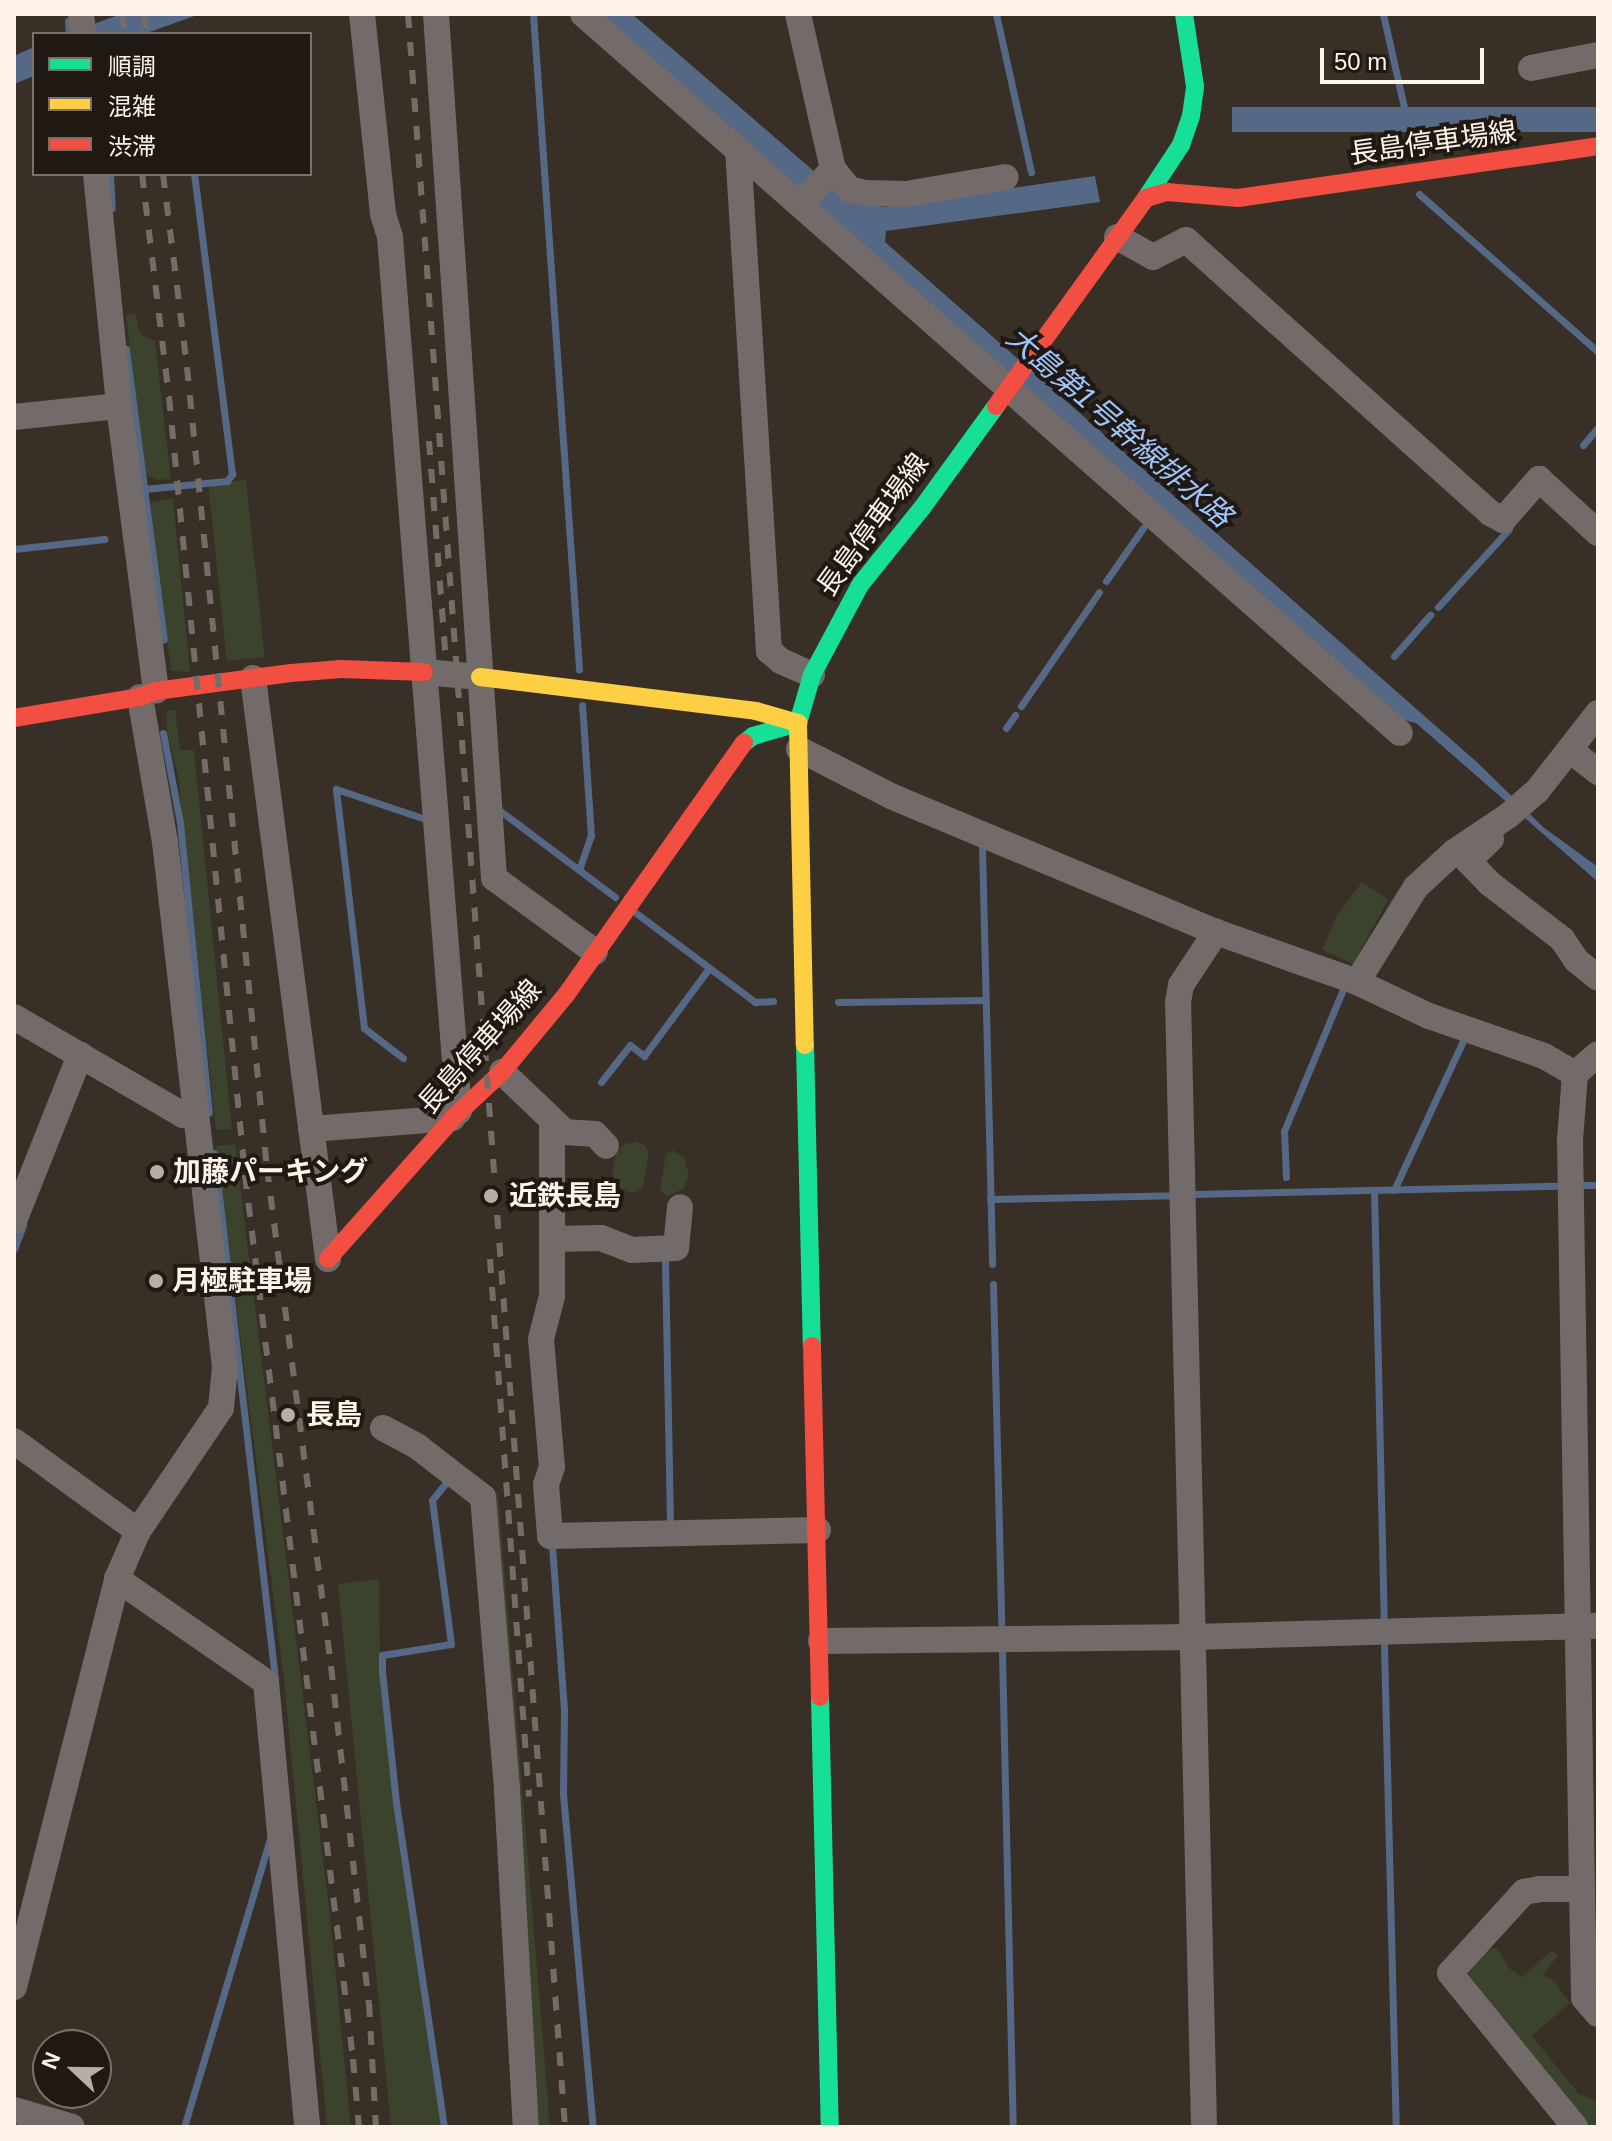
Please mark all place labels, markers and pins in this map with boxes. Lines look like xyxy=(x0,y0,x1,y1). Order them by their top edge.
place label: 加藤パーキング xyxy=(173,1155,369,1189)
marker: 加藤パーキング xyxy=(148,1163,166,1181)
place label: 近鉄長島 xyxy=(509,1179,621,1213)
marker: 近鉄長島 xyxy=(480,1185,502,1207)
place label: 月極駐車場 xyxy=(172,1264,312,1298)
marker: 月極駐車場 xyxy=(147,1272,165,1290)
place label: 長島 xyxy=(306,1398,362,1432)
marker: 長島 xyxy=(277,1404,299,1426)

